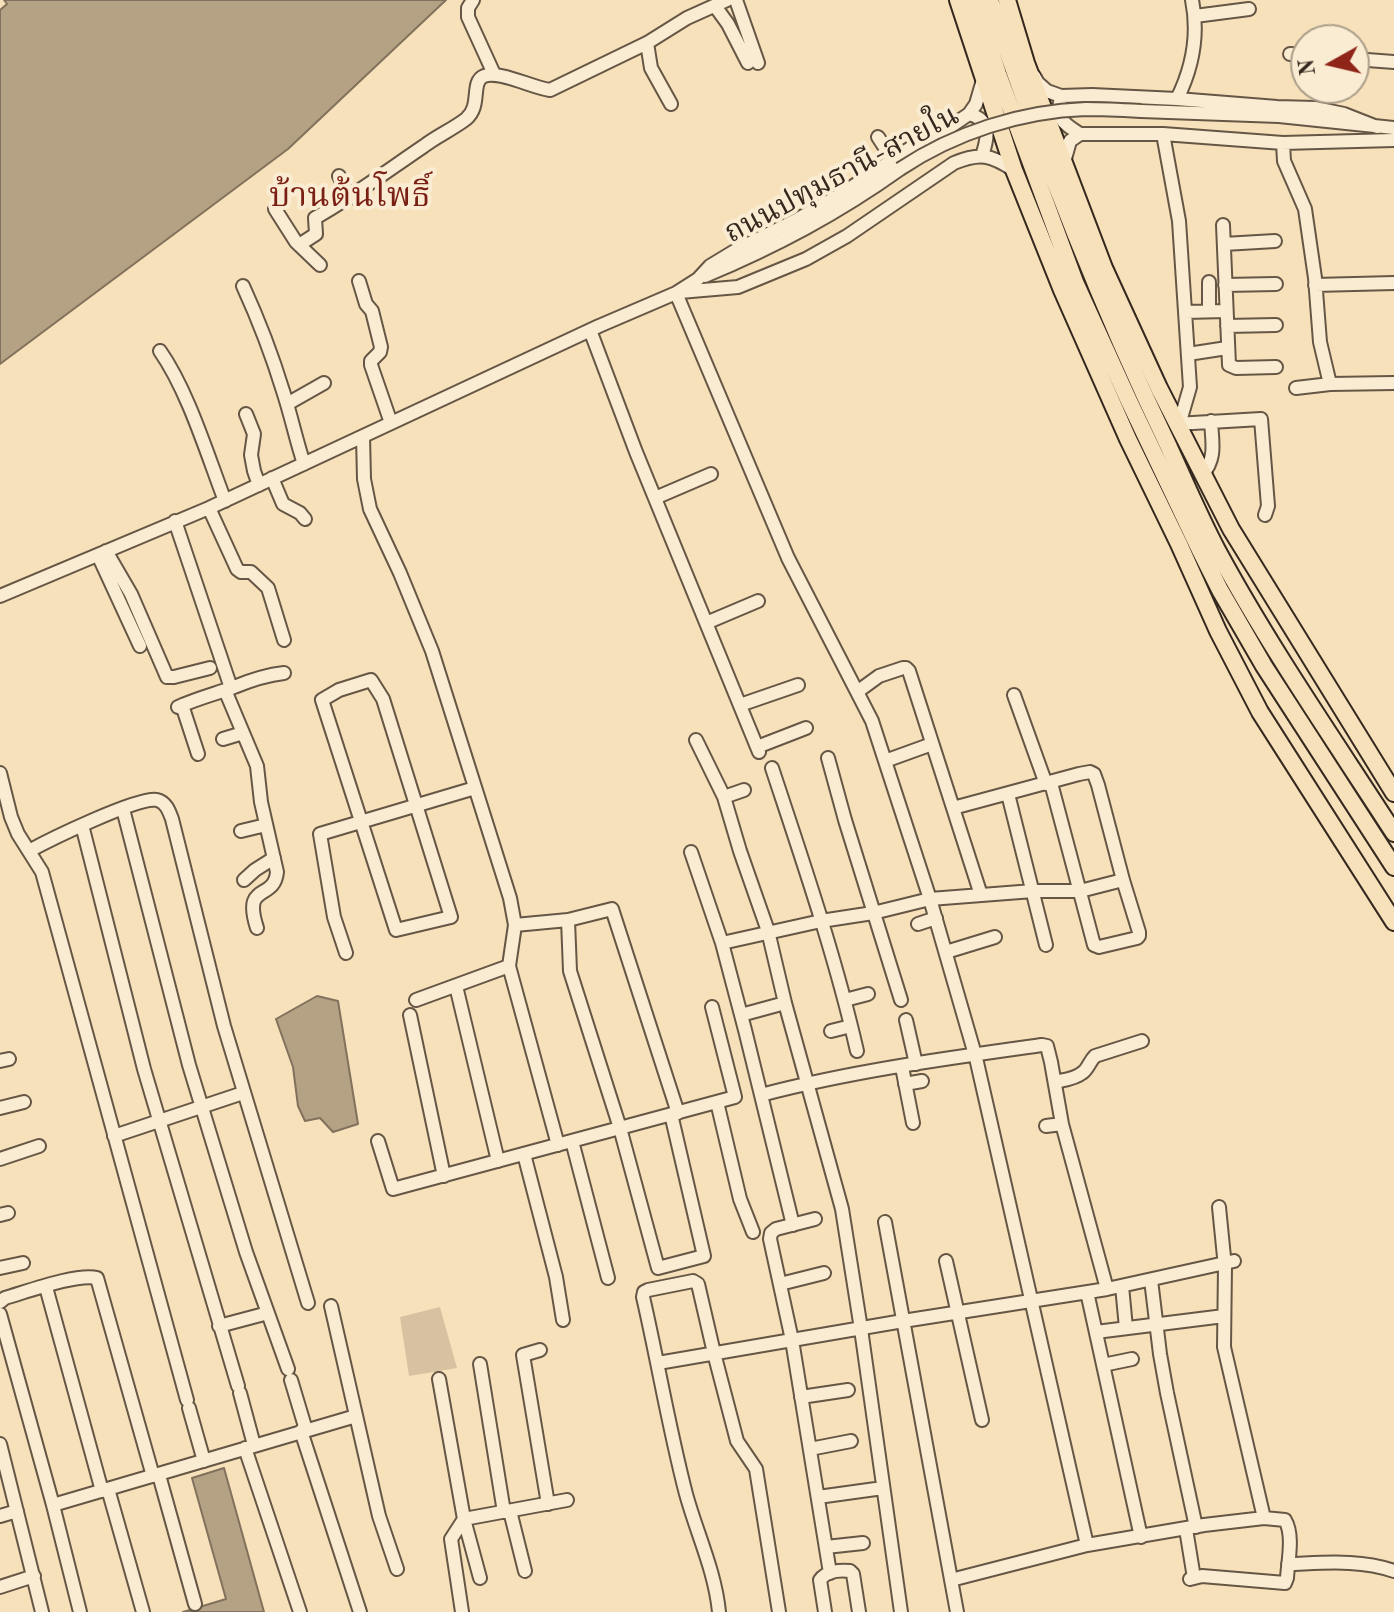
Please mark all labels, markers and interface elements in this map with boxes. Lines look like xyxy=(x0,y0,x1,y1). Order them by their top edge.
north arrow xyxy=(1290,24,1370,104)
text: N xyxy=(1296,57,1320,77)
street label: ถนนปทุมธานี-สายใน xyxy=(719,98,965,252)
district label: บ้านต้นโพธิ์ xyxy=(269,177,431,217)

